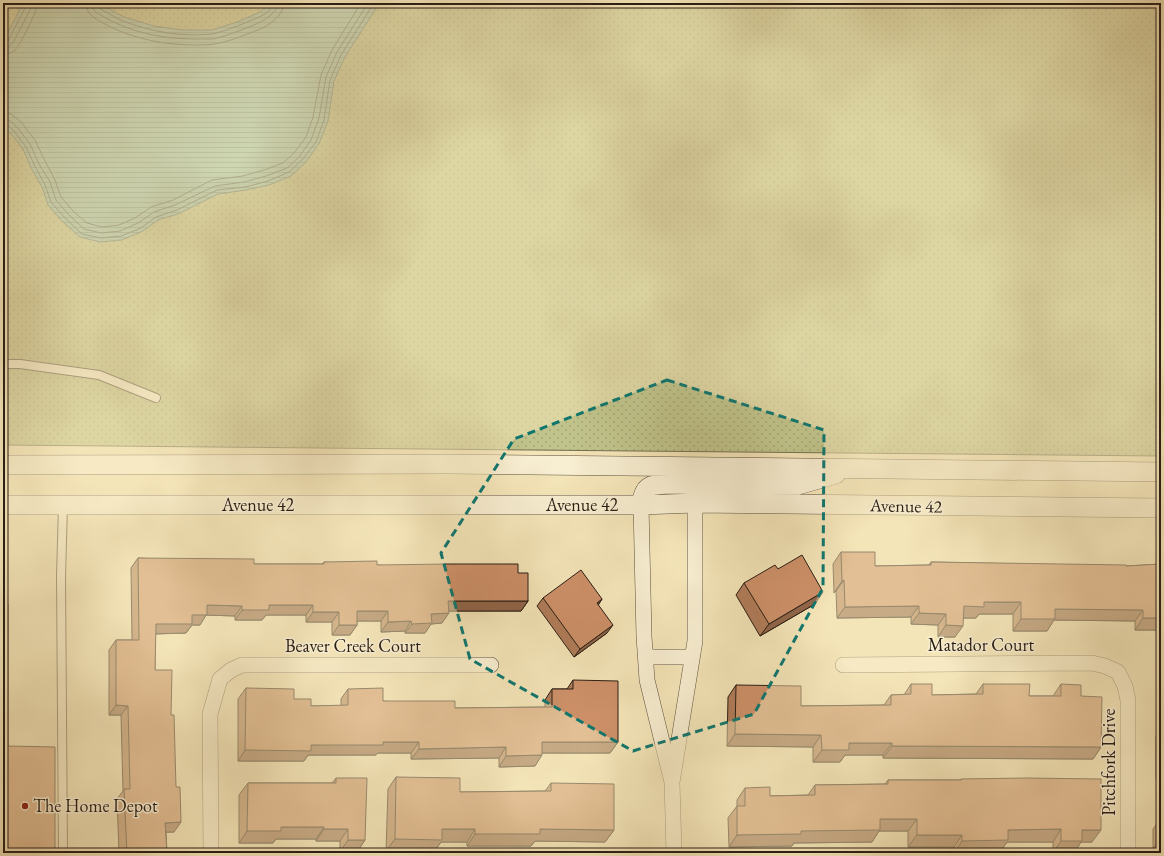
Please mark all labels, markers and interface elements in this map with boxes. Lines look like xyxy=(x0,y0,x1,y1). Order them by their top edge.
street label: Avenue 42 xyxy=(221,493,295,516)
street label: Avenue 42 xyxy=(545,493,619,516)
street label: Avenue 42 xyxy=(869,493,943,518)
street label: Matador Court xyxy=(928,633,1035,656)
street label: Beaver Creek Court xyxy=(285,634,421,657)
street label: Pitchfork Drive xyxy=(1097,708,1120,816)
place label: The Home Depot xyxy=(33,794,158,817)
marker: The Home Depot xyxy=(20,801,30,811)

